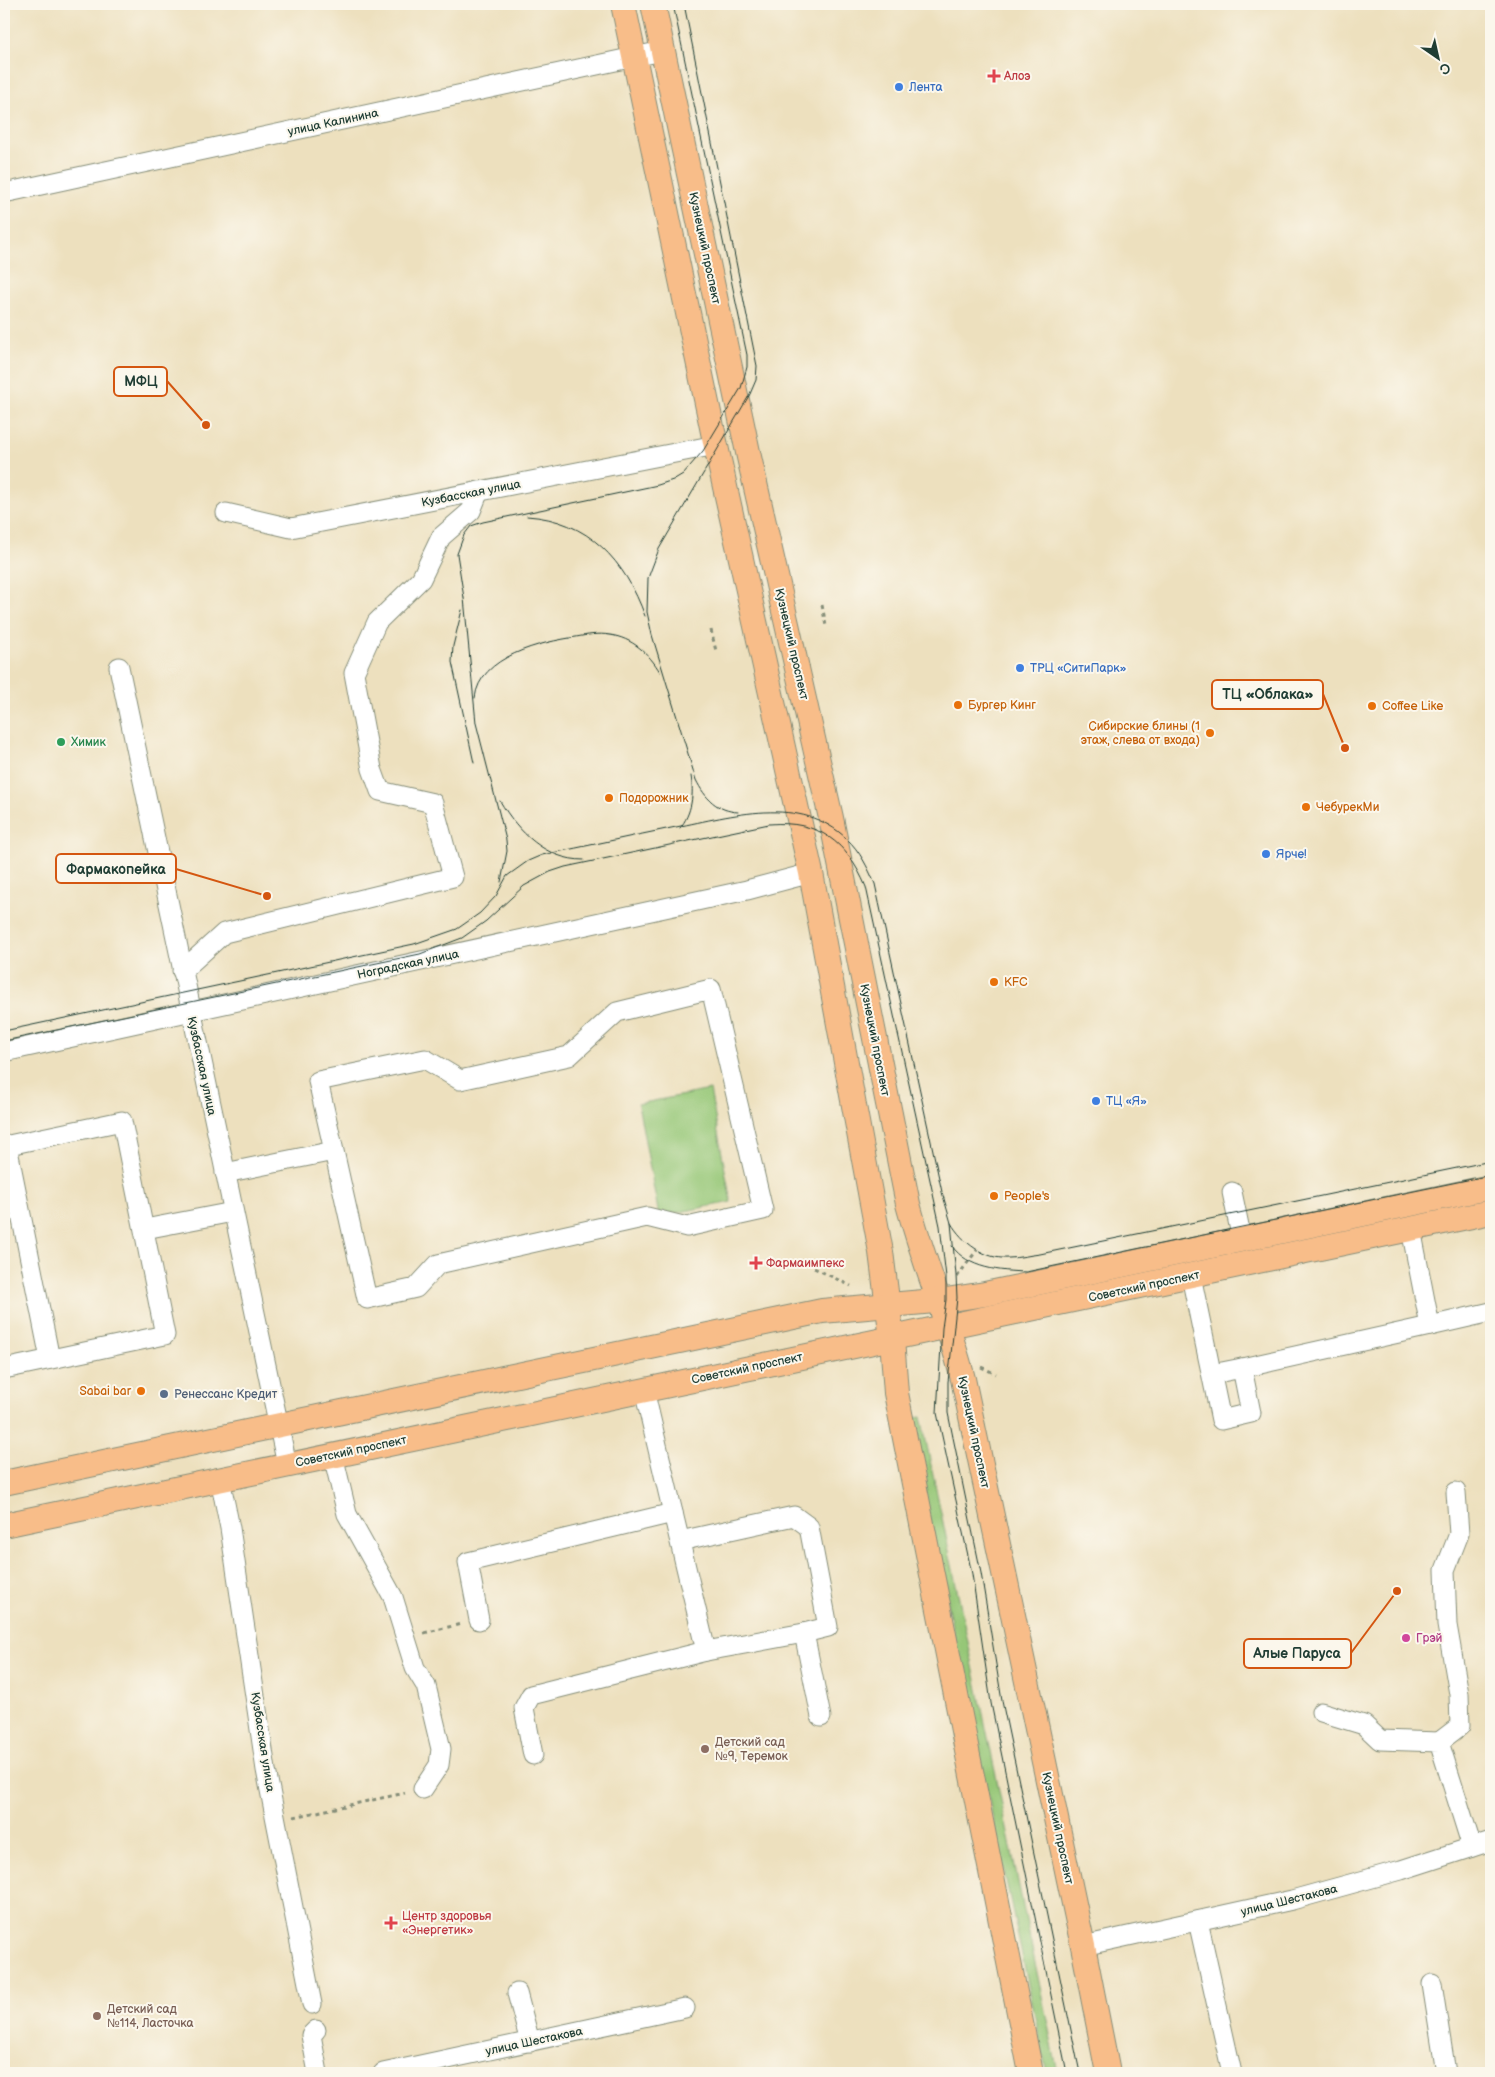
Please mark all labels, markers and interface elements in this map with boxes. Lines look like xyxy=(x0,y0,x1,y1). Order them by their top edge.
north arrow xyxy=(1412,32,1462,82)
text: С xyxy=(1436,59,1454,78)
place label: Алоэ xyxy=(1003,69,1031,84)
marker: Алоэ xyxy=(988,70,1000,82)
place label: Лента xyxy=(908,80,943,95)
marker: Лента xyxy=(893,81,905,93)
street label: улица Калинина xyxy=(286,106,380,139)
street label: Кузнецкий проспект xyxy=(685,191,724,306)
callout: МФЦ xyxy=(114,367,167,396)
text: МФЦ xyxy=(124,373,158,390)
street label: Кузбасская улица xyxy=(420,477,522,510)
street label: Кузнецкий проспект xyxy=(771,587,812,702)
place label: ТРЦ «СитиПарк» xyxy=(1030,661,1127,676)
marker: ТРЦ «СитиПарк» xyxy=(1014,662,1026,674)
callout: ТЦ «Облака» xyxy=(1212,680,1323,709)
text: ТЦ «Облака» xyxy=(1222,686,1314,703)
place label: Бургер Кинг xyxy=(968,698,1036,713)
marker: Бургер Кинг xyxy=(952,699,964,711)
place label: Coffee Like xyxy=(1382,699,1443,714)
marker: Coffee Like xyxy=(1366,700,1378,712)
place label: Сибирские блины (1 этаж, слева от входа) xyxy=(1081,719,1200,748)
marker: Сибирские блины (1 этаж, слева от входа) xyxy=(1204,727,1216,739)
place label: Химик xyxy=(71,735,107,750)
marker: Химик xyxy=(55,736,67,748)
place label: Подорожник xyxy=(619,791,689,806)
marker: Подорожник xyxy=(603,792,615,804)
place label: ЧебурекМи xyxy=(1316,800,1379,815)
marker: ЧебурекМи xyxy=(1300,801,1312,813)
place label: Ярче! xyxy=(1276,847,1307,862)
marker: Ярче! xyxy=(1260,848,1272,860)
callout: Фармакопейка xyxy=(56,854,176,883)
text: Фармакопейка xyxy=(66,861,167,878)
street label: Ноградская улица xyxy=(356,946,460,983)
place label: KFC xyxy=(1004,975,1028,990)
marker: KFC xyxy=(988,976,1000,988)
street label: Кузнецкий проспект xyxy=(856,983,893,1098)
street label: Кузбасская улица xyxy=(184,1015,219,1117)
place label: ТЦ «Я» xyxy=(1106,1094,1147,1109)
marker: ТЦ «Я» xyxy=(1090,1095,1102,1107)
place label: People's xyxy=(1004,1189,1050,1204)
marker: People's xyxy=(988,1190,1000,1202)
place label: Фармаимпекс xyxy=(766,1256,845,1271)
marker: Фармаимпекс xyxy=(750,1257,762,1269)
street label: Советский проспект xyxy=(1087,1267,1201,1306)
street label: Советский проспект xyxy=(690,1349,804,1388)
street label: Кузнецкий проспект xyxy=(954,1375,993,1490)
place label: Sabai bar xyxy=(79,1384,132,1399)
marker: Sabai bar xyxy=(135,1385,147,1397)
place label: Ренессанс Кредит xyxy=(174,1387,278,1402)
marker: Ренессанс Кредит xyxy=(158,1388,170,1400)
street label: Советский проспект xyxy=(294,1432,408,1471)
place label: Грэй xyxy=(1416,1631,1443,1646)
marker: Грэй xyxy=(1400,1632,1412,1644)
callout: Алые Паруса xyxy=(1244,1639,1351,1668)
text: Алые Паруса xyxy=(1252,1645,1342,1662)
street label: Кузбасская улица xyxy=(247,1691,278,1793)
place label: Детский сад №9, Теремок xyxy=(715,1735,789,1764)
marker: Детский сад №9, Теремок xyxy=(699,1743,711,1755)
street label: Кузнецкий проспект xyxy=(1038,1771,1077,1886)
street label: улица Шестакова xyxy=(1239,1881,1339,1920)
place label: Центр здоровья «Энергетик» xyxy=(402,1909,492,1938)
marker: Центр здоровья «Энергетик» xyxy=(384,1916,398,1930)
place label: Детский сад №114, Ласточка xyxy=(107,2002,194,2031)
marker: Детский сад №114, Ласточка xyxy=(91,2010,103,2022)
street label: улица Шестакова xyxy=(484,2024,584,2059)

